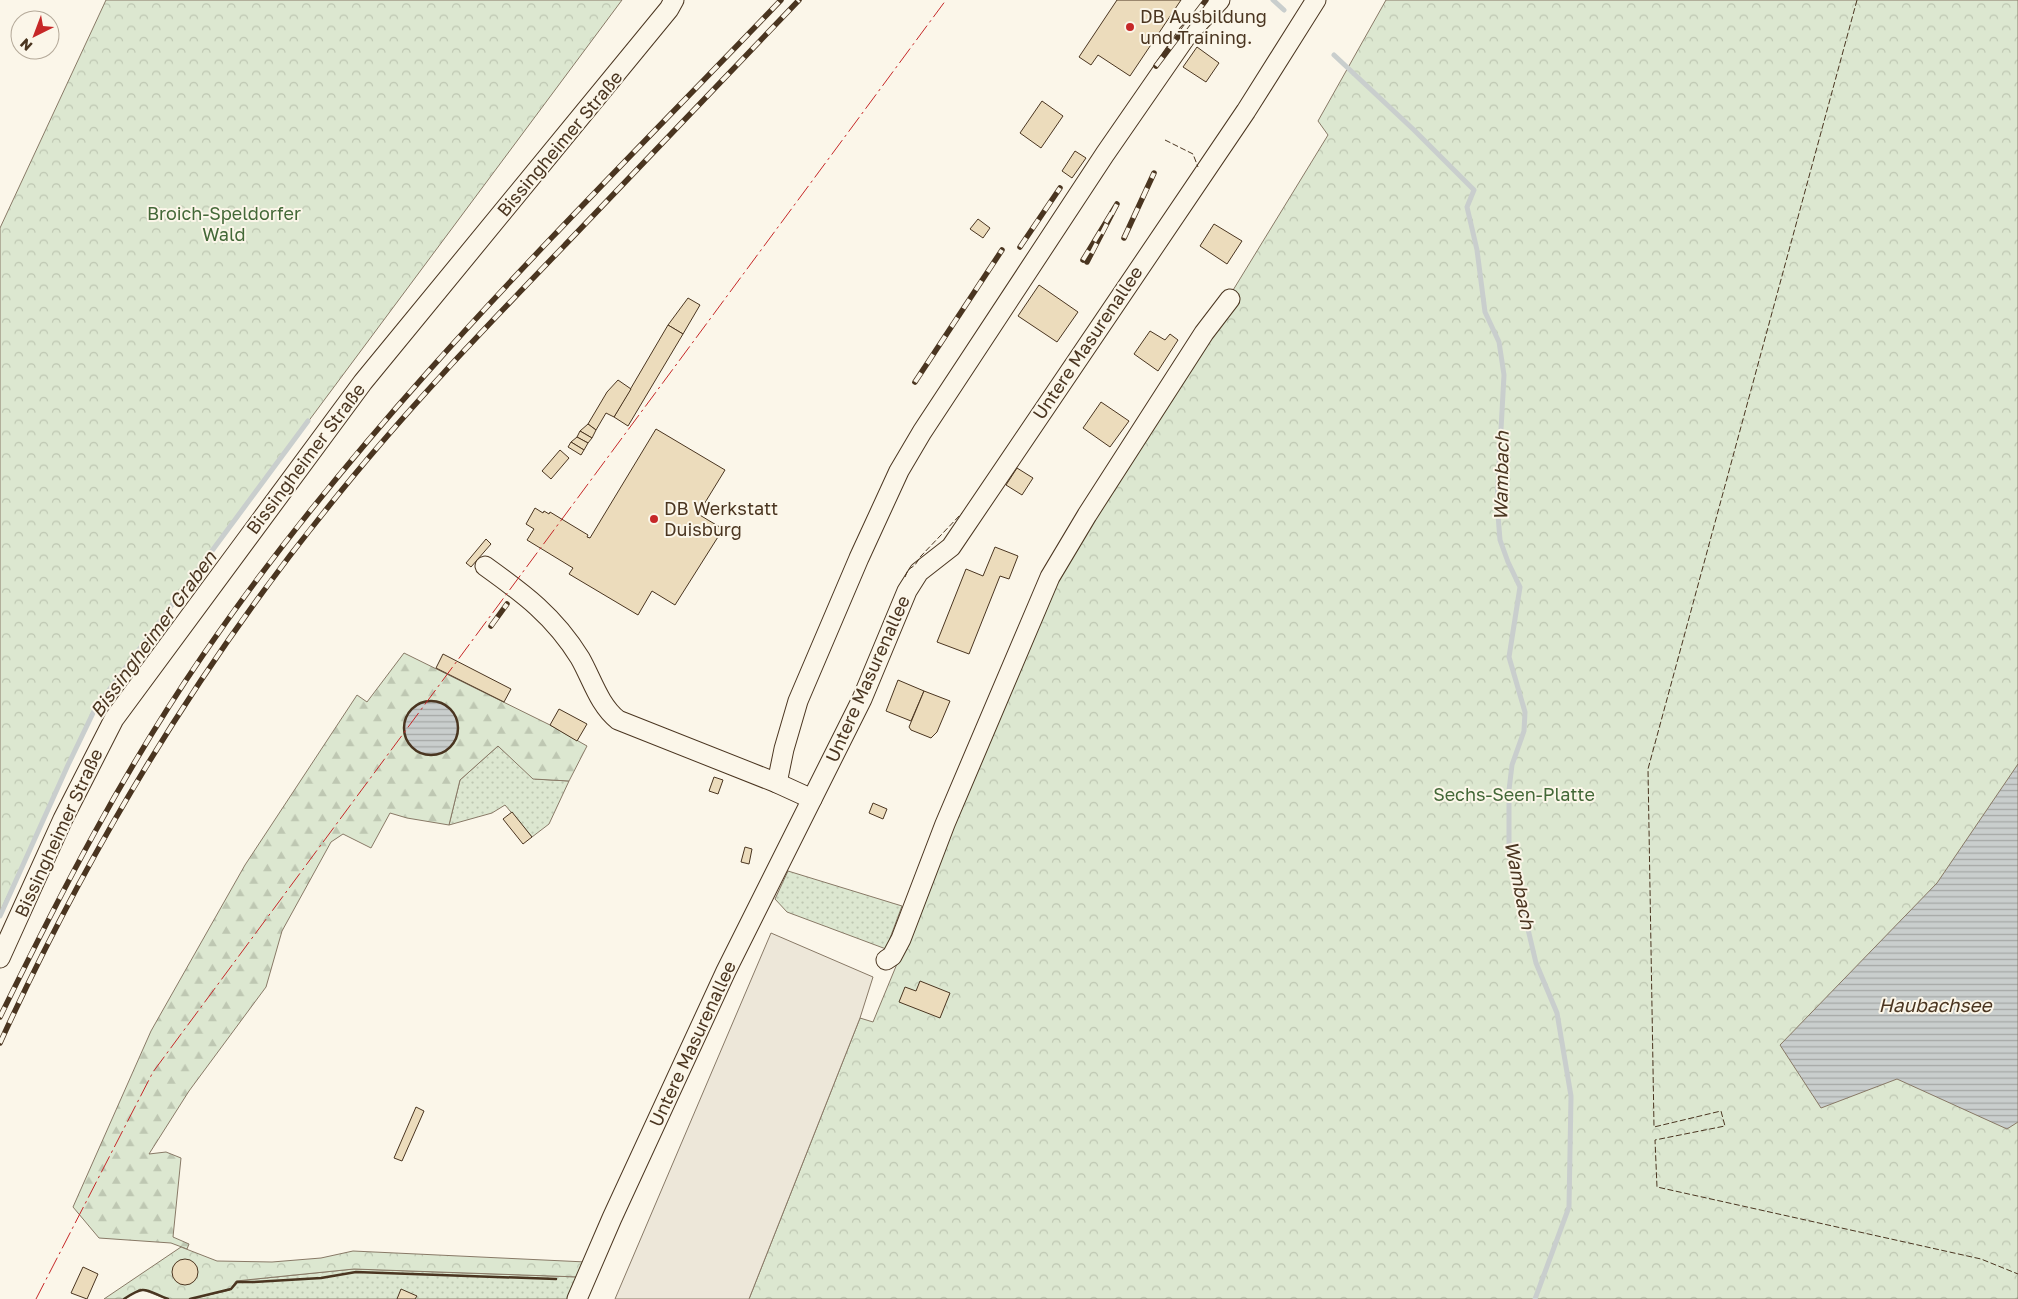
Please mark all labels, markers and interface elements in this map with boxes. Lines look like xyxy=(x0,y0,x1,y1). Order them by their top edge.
place label: DB Ausbildung und Training. xyxy=(1140,5,1267,48)
north arrow xyxy=(10,10,60,60)
marker: DB Ausbildung und Training. xyxy=(1124,21,1136,33)
text: N xyxy=(16,35,36,55)
street label: Bissingheimer Straße xyxy=(492,66,627,221)
park label: Broich-Speldorfer Wald xyxy=(147,202,301,245)
street label: Untere Masurenallee xyxy=(1028,262,1147,423)
street label: Bissingheimer Straße xyxy=(241,379,369,538)
water label: Wambach xyxy=(1488,430,1513,521)
place label: DB Werkstatt Duisburg xyxy=(664,497,778,540)
marker: DB Werkstatt Duisburg xyxy=(648,513,660,525)
water label: Bissingheimer Graben xyxy=(85,545,221,721)
street label: Untere Masurenallee xyxy=(820,592,914,765)
street label: Bissingheimer Straße xyxy=(9,745,107,920)
park label: Sechs-Seen-Platte xyxy=(1433,783,1595,805)
water label: Wambach xyxy=(1501,839,1541,932)
street label: Untere Masurenallee xyxy=(644,957,740,1130)
water label: Haubachsee xyxy=(1878,993,1994,1016)

